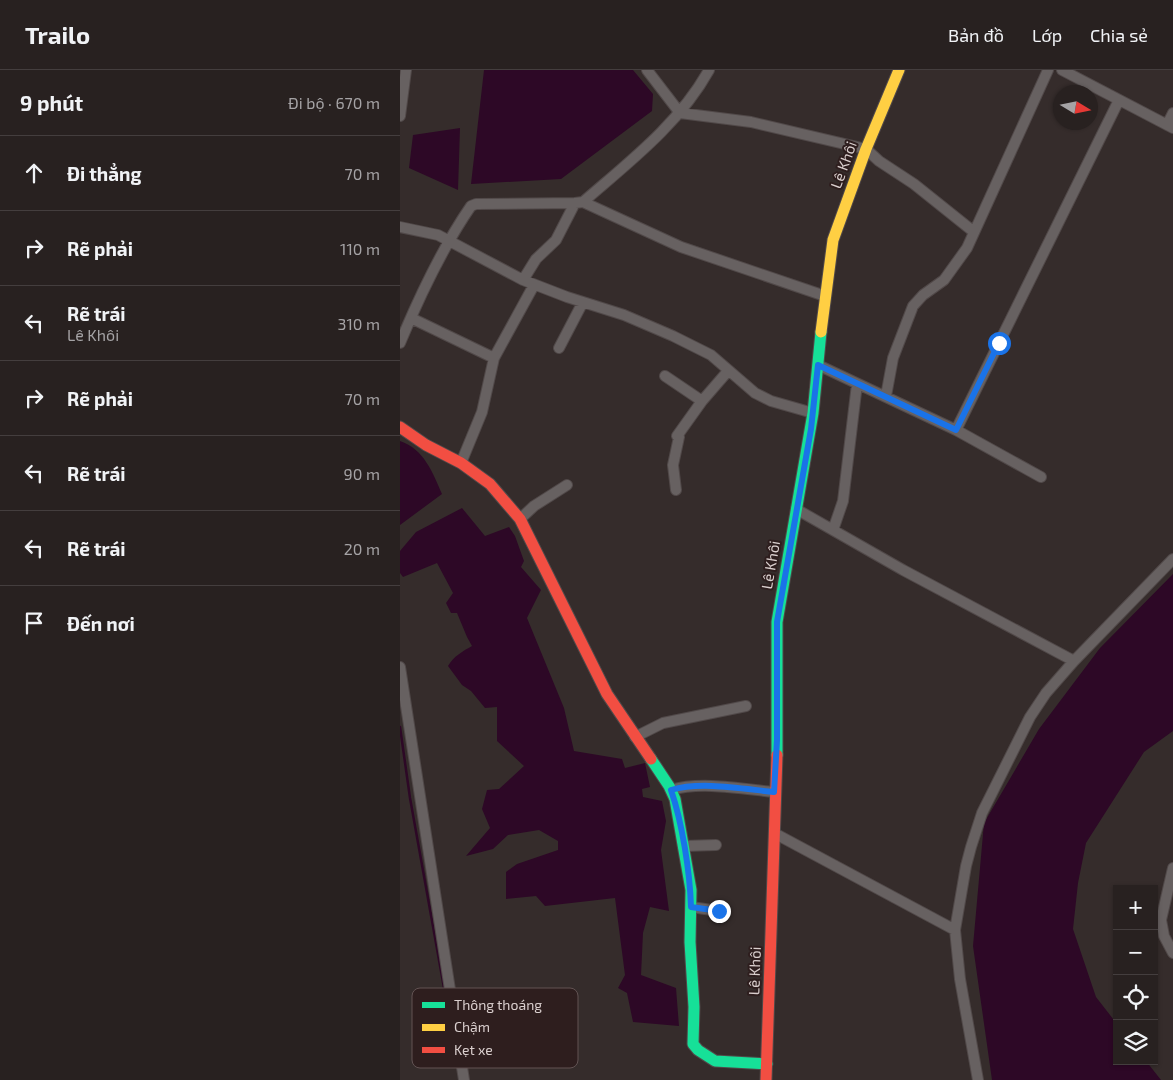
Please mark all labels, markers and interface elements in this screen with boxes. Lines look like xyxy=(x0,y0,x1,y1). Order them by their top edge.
text: Trailo xyxy=(25,20,90,49)
text: Bản đồ xyxy=(948,24,1004,46)
text: Lớp xyxy=(1032,24,1062,46)
text: Chia sẻ xyxy=(1090,24,1148,46)
north arrow xyxy=(1053,85,1098,130)
text: 9 phút xyxy=(20,90,83,115)
text: Đi bộ · 670 m xyxy=(288,93,380,112)
street label: Lê Khôi xyxy=(826,139,860,191)
icon: ahead xyxy=(20,159,48,187)
text: Đi thẳng xyxy=(67,162,142,185)
text: 70 m xyxy=(345,164,380,183)
icon: right xyxy=(20,234,48,262)
text: Rẽ phải xyxy=(67,237,133,260)
text: 110 m xyxy=(340,239,380,258)
text: Rẽ trái xyxy=(67,302,126,325)
icon: left xyxy=(20,309,48,337)
text: 310 m xyxy=(338,314,380,333)
text: Lê Khôi xyxy=(67,325,119,344)
route start xyxy=(988,332,1011,355)
icon: right xyxy=(20,384,48,412)
text: Rẽ phải xyxy=(67,387,133,410)
text: 70 m xyxy=(345,389,380,408)
icon: left xyxy=(20,459,48,487)
text: Rẽ trái xyxy=(67,462,126,485)
text: 90 m xyxy=(344,464,380,483)
icon: left xyxy=(20,534,48,562)
text: Rẽ trái xyxy=(67,537,126,560)
text: 20 m xyxy=(344,539,380,558)
street label: Lê Khôi xyxy=(757,539,783,590)
icon: arrive xyxy=(20,609,48,637)
text: Đến nơi xyxy=(67,612,135,635)
map controls xyxy=(1113,885,1158,1065)
button: + xyxy=(1113,885,1158,930)
route end xyxy=(708,900,731,923)
button: − xyxy=(1113,930,1158,975)
street label: Lê Khôi xyxy=(744,946,764,996)
button: locate xyxy=(1113,975,1158,1020)
legend xyxy=(412,988,578,1068)
text: Thông thoáng xyxy=(454,996,542,1013)
text: Chậm xyxy=(454,1018,490,1035)
button: layers xyxy=(1113,1020,1158,1065)
text: Kẹt xe xyxy=(454,1041,493,1058)

